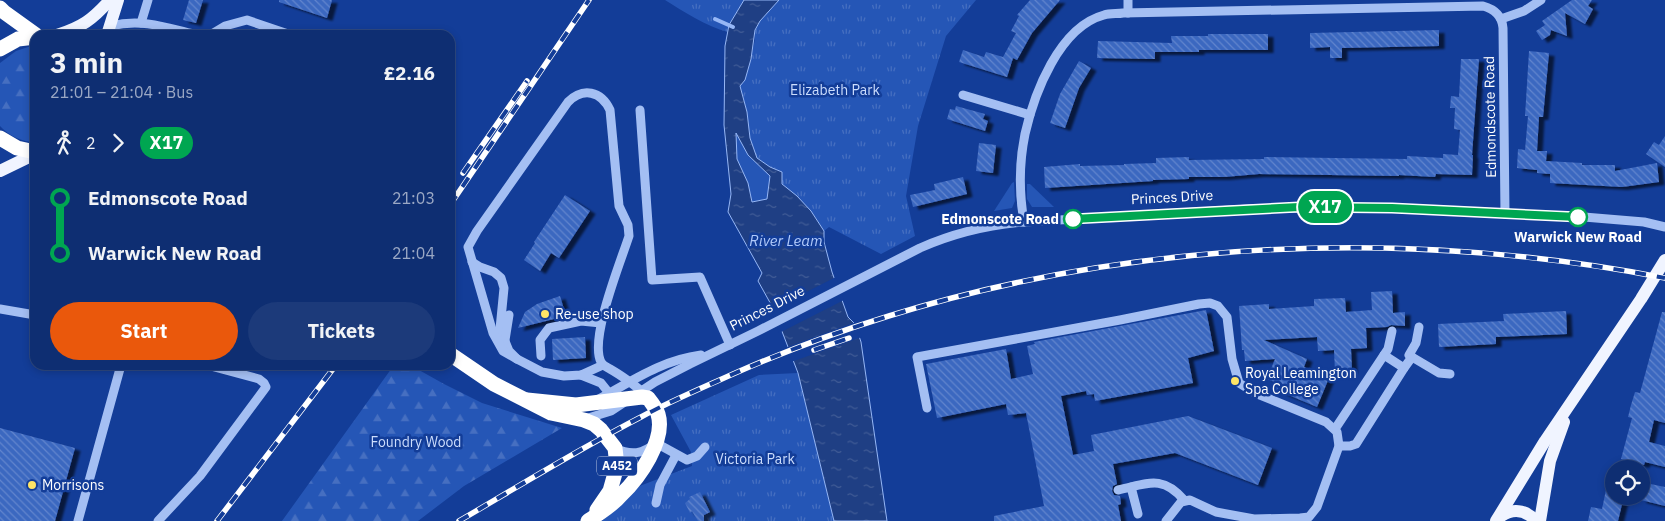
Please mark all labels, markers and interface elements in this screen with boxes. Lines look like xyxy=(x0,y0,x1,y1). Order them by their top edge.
text: 3 min xyxy=(50,44,123,81)
street label: Edmondscote Road xyxy=(1480,56,1500,178)
text: £2.16 xyxy=(384,61,435,85)
park label: Elizabeth Park xyxy=(790,81,880,99)
text: 21:01 – 21:04 · Bus xyxy=(50,82,193,102)
icon: walk xyxy=(50,129,78,157)
icon: forward xyxy=(104,129,132,157)
text: X17 xyxy=(150,131,183,154)
text: 2 xyxy=(86,133,96,153)
text: Edmonscote Road xyxy=(88,186,248,210)
street label: Princes Drive xyxy=(1130,186,1214,208)
text: 21:03 xyxy=(392,188,435,208)
line badge: X17 xyxy=(1296,191,1354,223)
text: X17 xyxy=(1308,195,1342,218)
marker: Warwick New Road xyxy=(1568,207,1588,227)
marker: Edmonscote Road xyxy=(1063,209,1083,229)
place label: Edmonscote Road xyxy=(941,210,1059,228)
place label: Warwick New Road xyxy=(1514,228,1642,246)
water label: River Leam xyxy=(749,231,823,250)
text: Warwick New Road xyxy=(88,241,262,265)
text: 21:04 xyxy=(392,243,435,263)
street label: Princes Drive xyxy=(726,281,808,335)
button: Start xyxy=(50,302,238,360)
button: Tickets xyxy=(248,302,435,360)
place label: Re-use shop xyxy=(555,305,634,323)
marker: Re-use shop xyxy=(539,308,551,320)
place label: Royal Leamington Spa College xyxy=(1245,364,1357,398)
marker: Royal Leamington Spa College xyxy=(1229,375,1241,387)
park label: Foundry Wood xyxy=(371,433,461,451)
park label: Victoria Park xyxy=(715,450,795,468)
road number: A452 xyxy=(597,456,637,476)
map controls xyxy=(1605,460,1650,505)
button: locate xyxy=(1605,460,1650,505)
place label: Morrisons xyxy=(42,476,105,494)
marker: Morrisons xyxy=(26,479,38,491)

